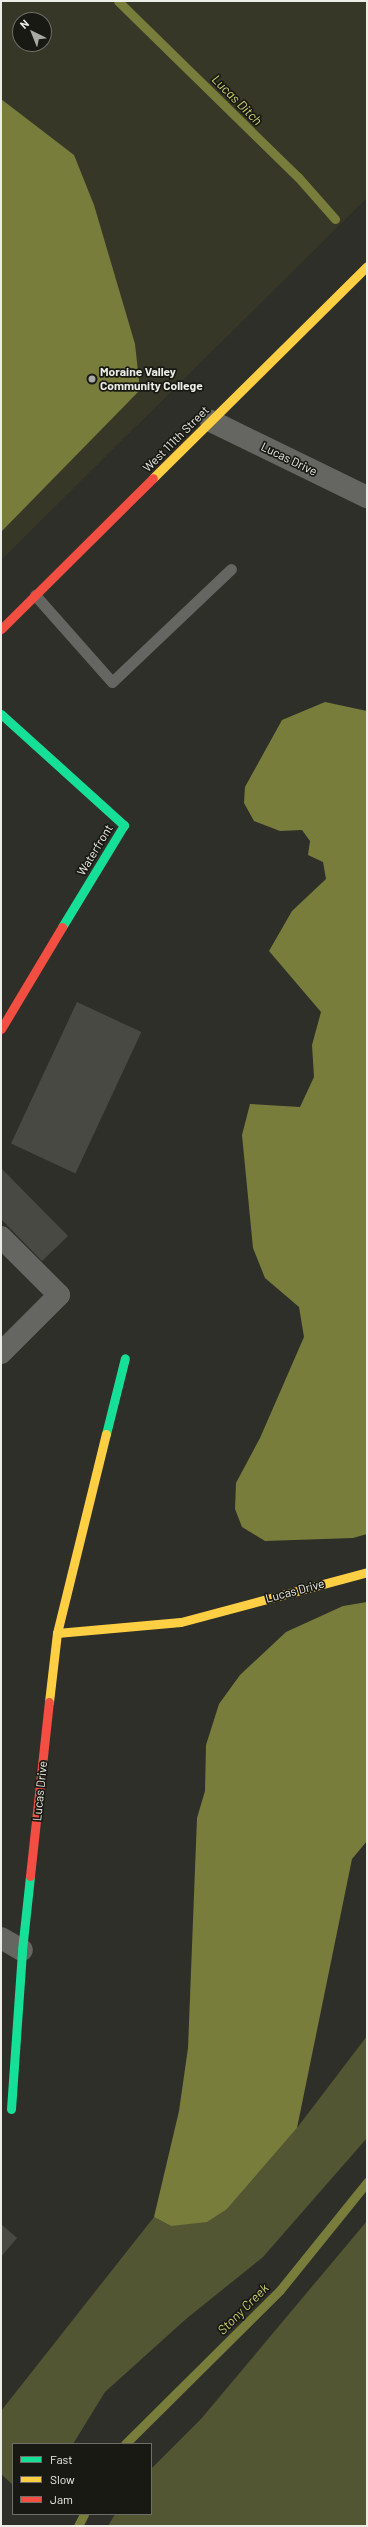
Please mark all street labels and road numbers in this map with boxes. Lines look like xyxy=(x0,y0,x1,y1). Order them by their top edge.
street label: West 111th Street xyxy=(140,403,212,475)
street label: Lucas Drive xyxy=(259,439,319,479)
street label: Waterfront xyxy=(74,822,116,878)
street label: Lucas Drive xyxy=(264,1576,326,1606)
street label: Lucas Drive xyxy=(30,1760,50,1822)

